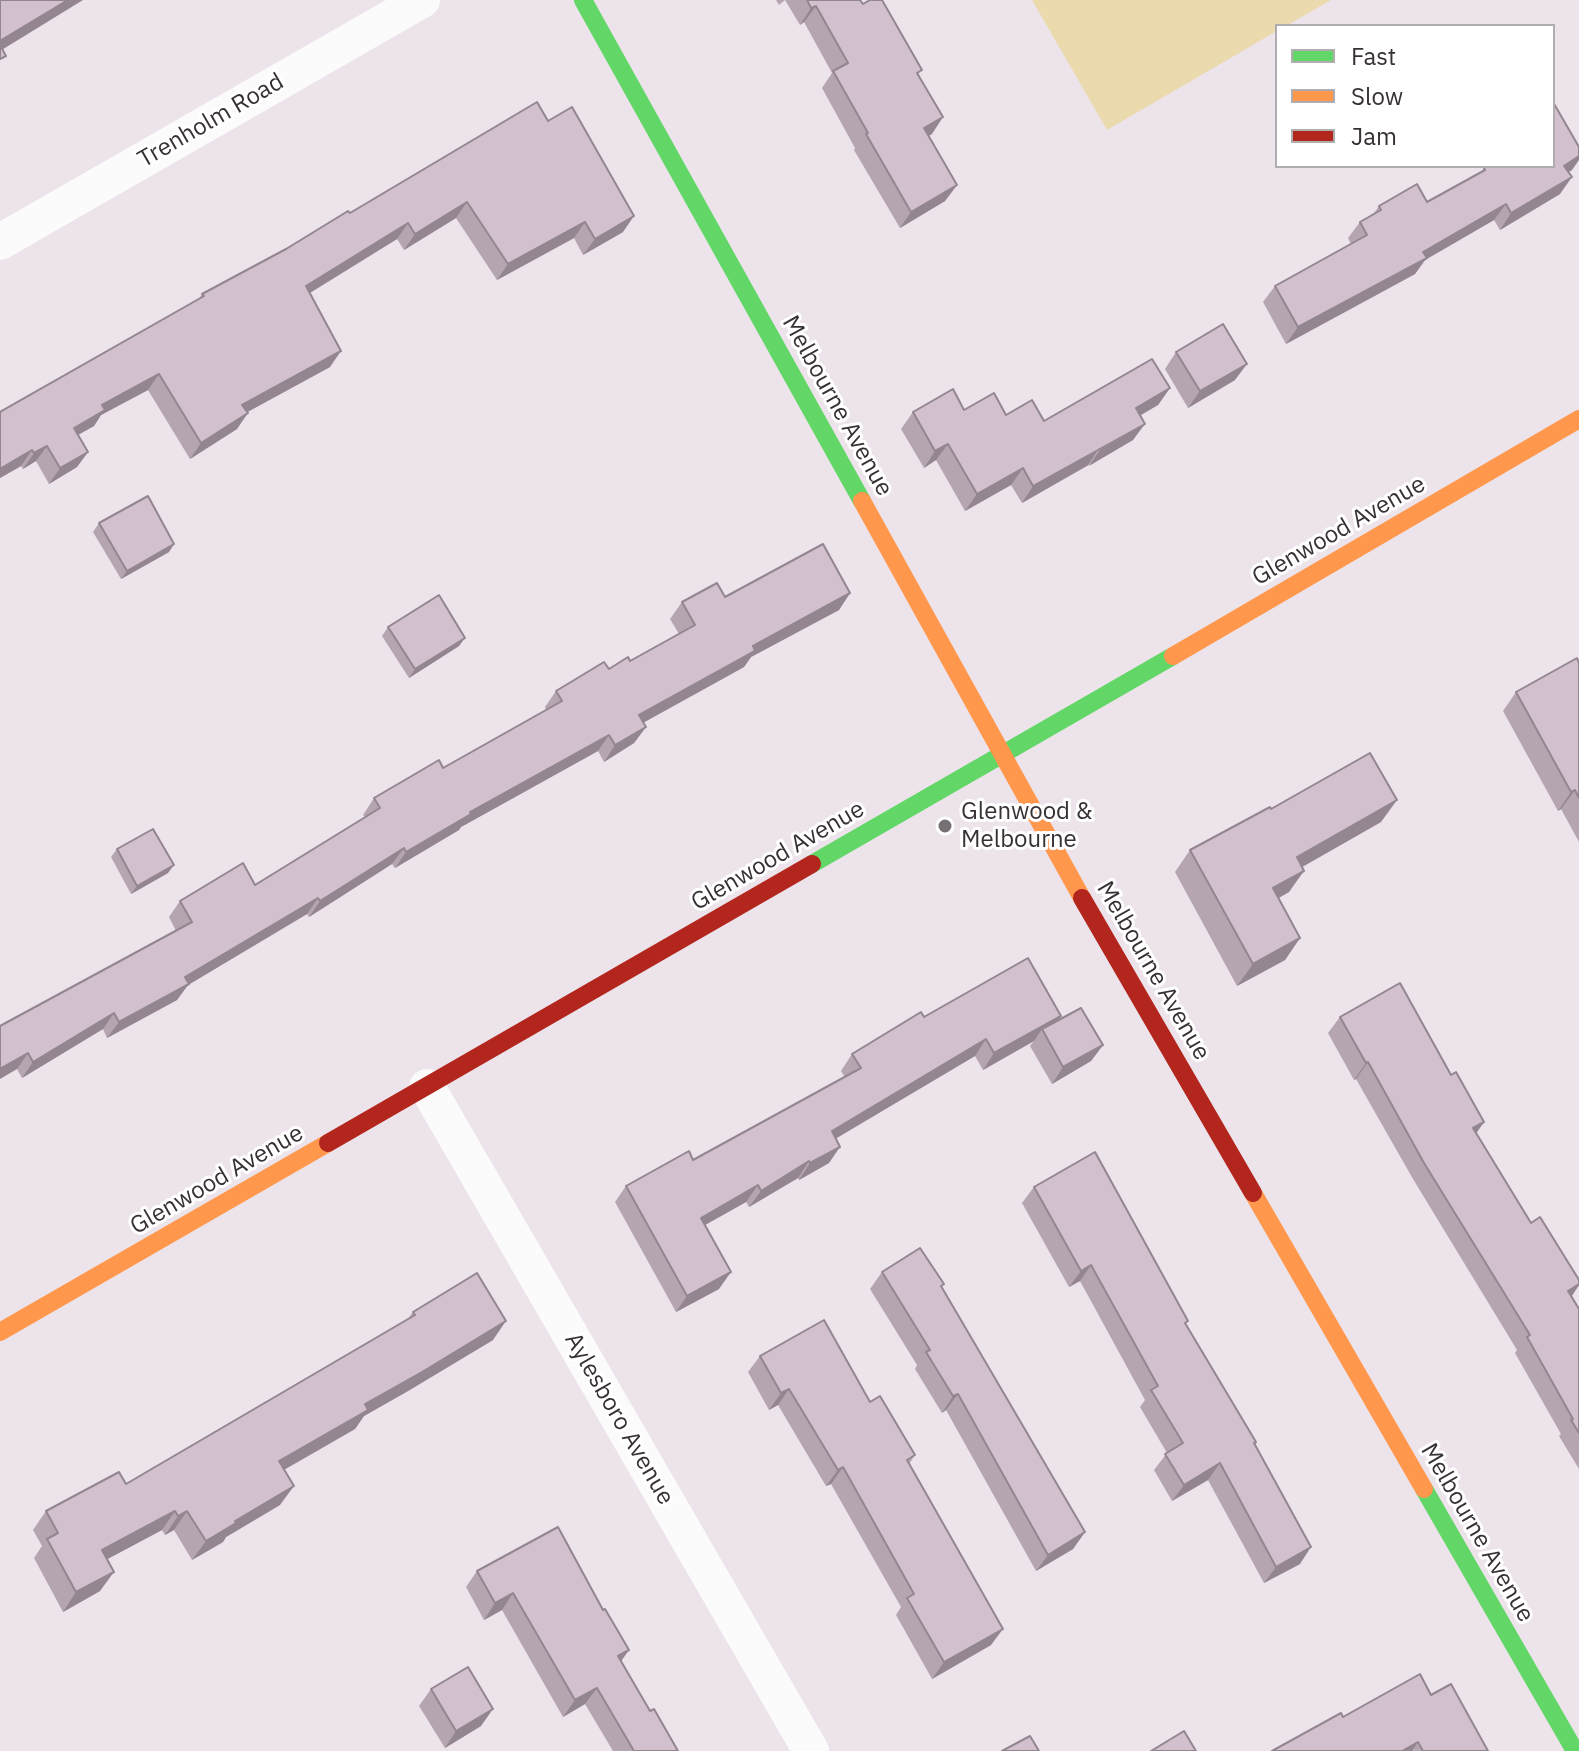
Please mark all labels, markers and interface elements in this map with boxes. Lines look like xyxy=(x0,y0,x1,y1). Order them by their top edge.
legend xyxy=(1275,24,1555,168)
text: Fast xyxy=(1351,40,1396,72)
street label: Trenholm Road xyxy=(133,68,289,174)
text: Slow xyxy=(1351,80,1403,112)
text: Jam xyxy=(1351,120,1397,152)
street label: Melbourne Avenue xyxy=(776,311,898,501)
street label: Glenwood Avenue xyxy=(1247,470,1431,592)
street label: Glenwood Avenue xyxy=(686,795,870,917)
place label: Glenwood & Melbourne xyxy=(961,798,1092,854)
marker: Glenwood & Melbourne xyxy=(936,817,954,835)
street label: Melbourne Avenue xyxy=(1090,877,1216,1065)
street label: Glenwood Avenue xyxy=(125,1119,309,1241)
street label: Aylesboro Avenue xyxy=(558,1328,680,1510)
street label: Melbourne Avenue xyxy=(1414,1439,1540,1627)

